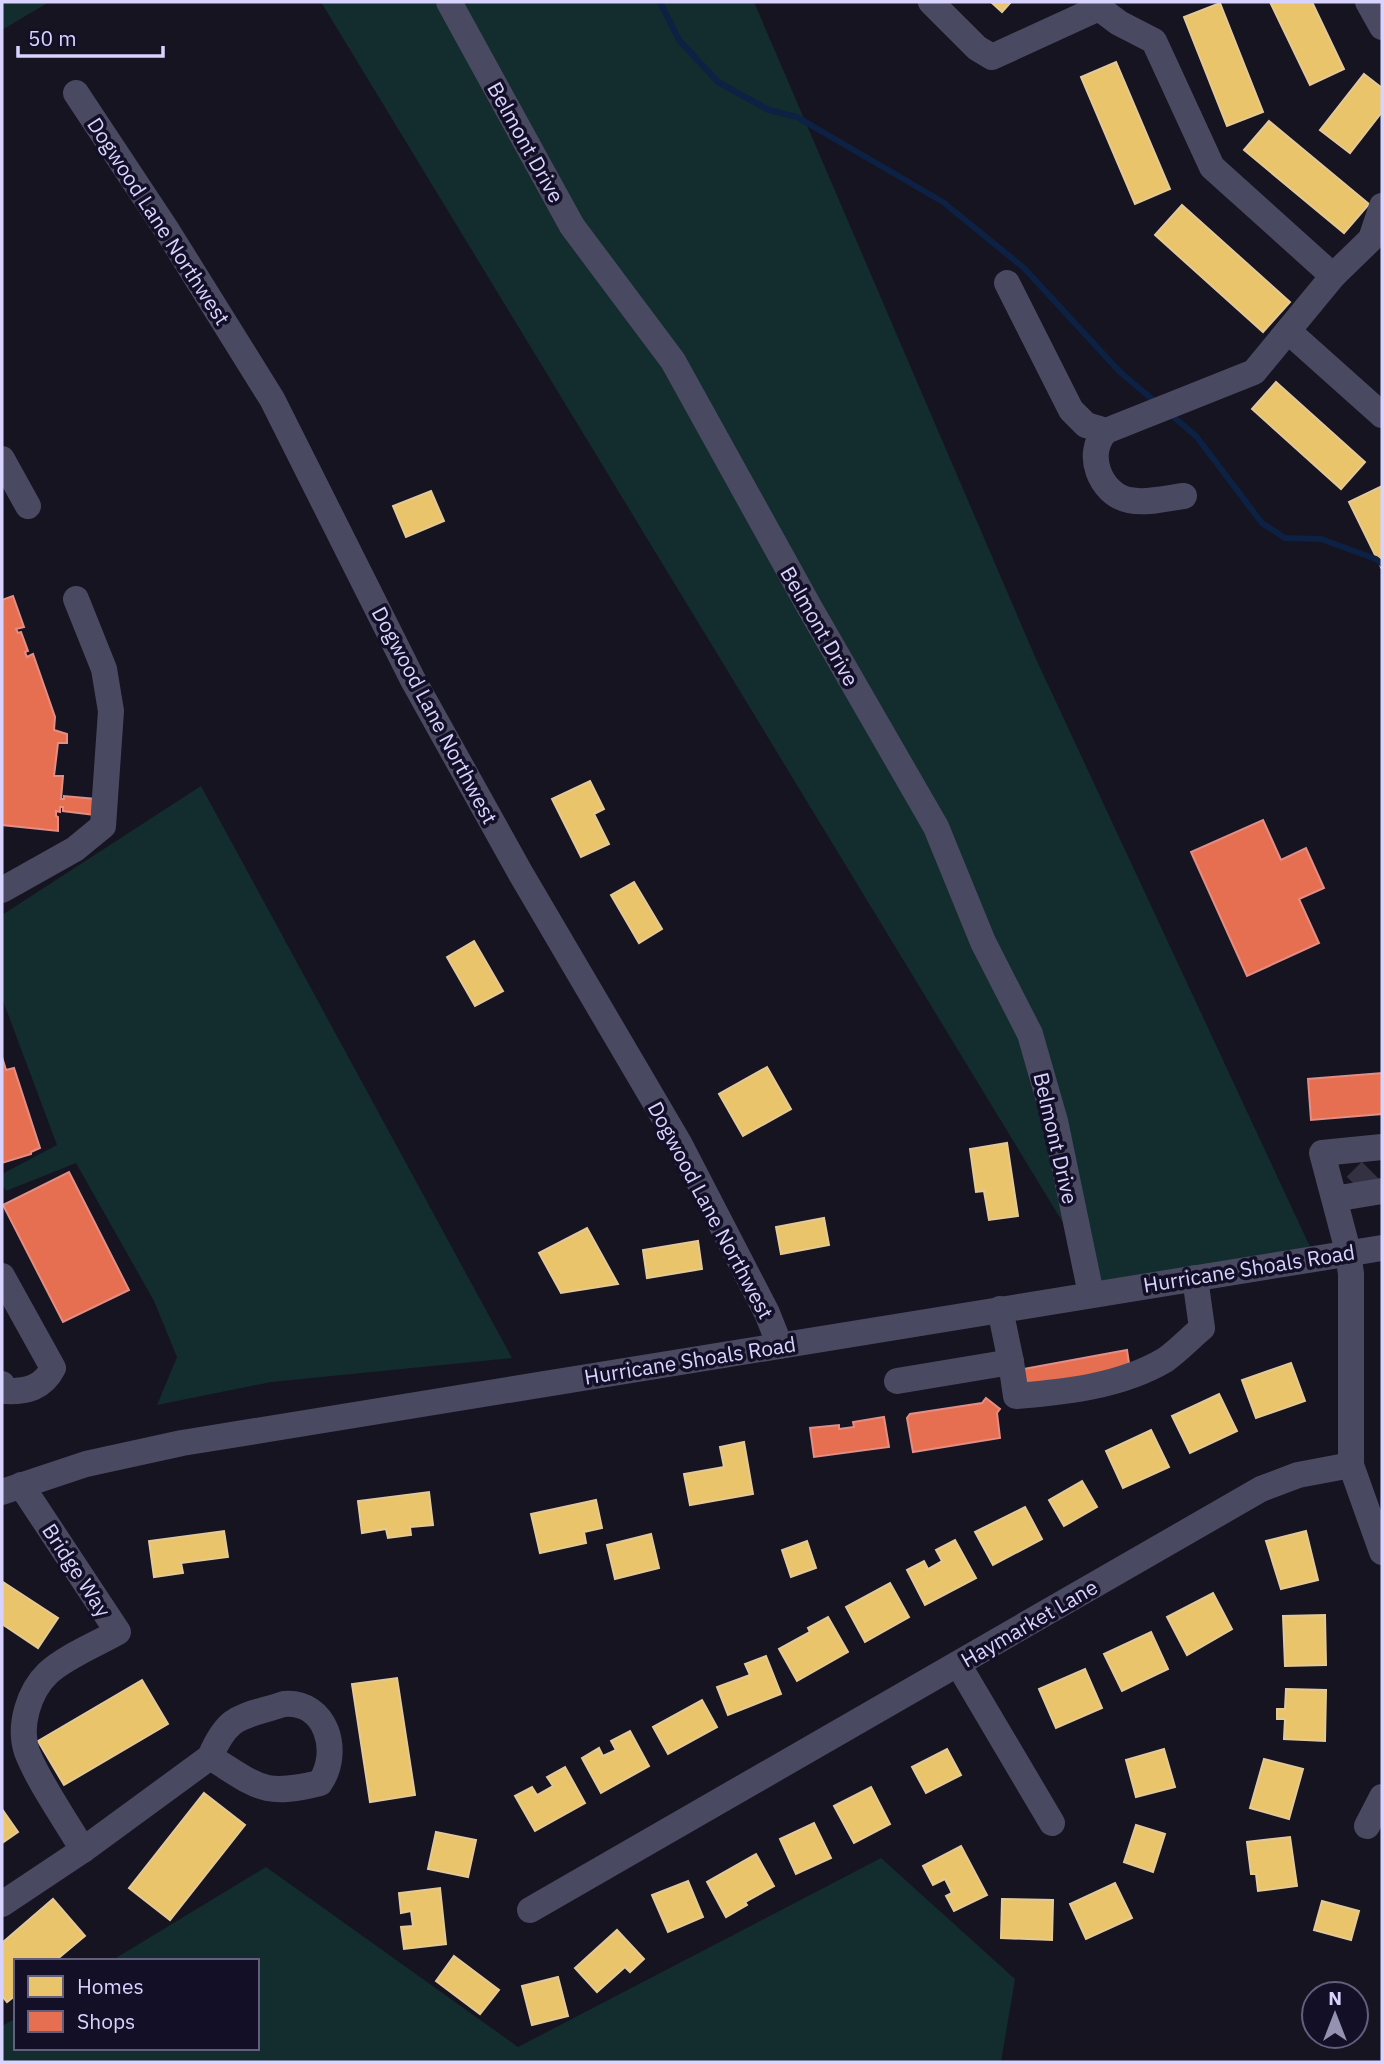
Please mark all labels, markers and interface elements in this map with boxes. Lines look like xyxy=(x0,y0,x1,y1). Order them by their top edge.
scale bar xyxy=(18,14,163,58)
text: 50 m xyxy=(28,24,77,52)
street label: Belmont Drive xyxy=(481,77,571,207)
street label: Dogwood Lane Northwest xyxy=(81,112,237,330)
street label: Belmont Drive xyxy=(774,561,866,691)
street label: Dogwood Lane Northwest xyxy=(366,601,504,829)
street label: Belmont Drive xyxy=(1027,1070,1085,1206)
street label: Dogwood Lane Northwest xyxy=(642,1096,780,1324)
street label: Hurricane Shoals Road xyxy=(1141,1237,1357,1299)
street label: Hurricane Shoals Road xyxy=(582,1329,798,1391)
street label: Bridge Way xyxy=(36,1518,118,1623)
street label: Haymarket Lane xyxy=(956,1573,1102,1673)
legend xyxy=(14,1959,259,2050)
text: Homes xyxy=(77,1972,144,2000)
north arrow xyxy=(1300,1980,1370,2050)
text: N xyxy=(1328,1986,1342,2010)
text: Shops xyxy=(77,2007,135,2035)

